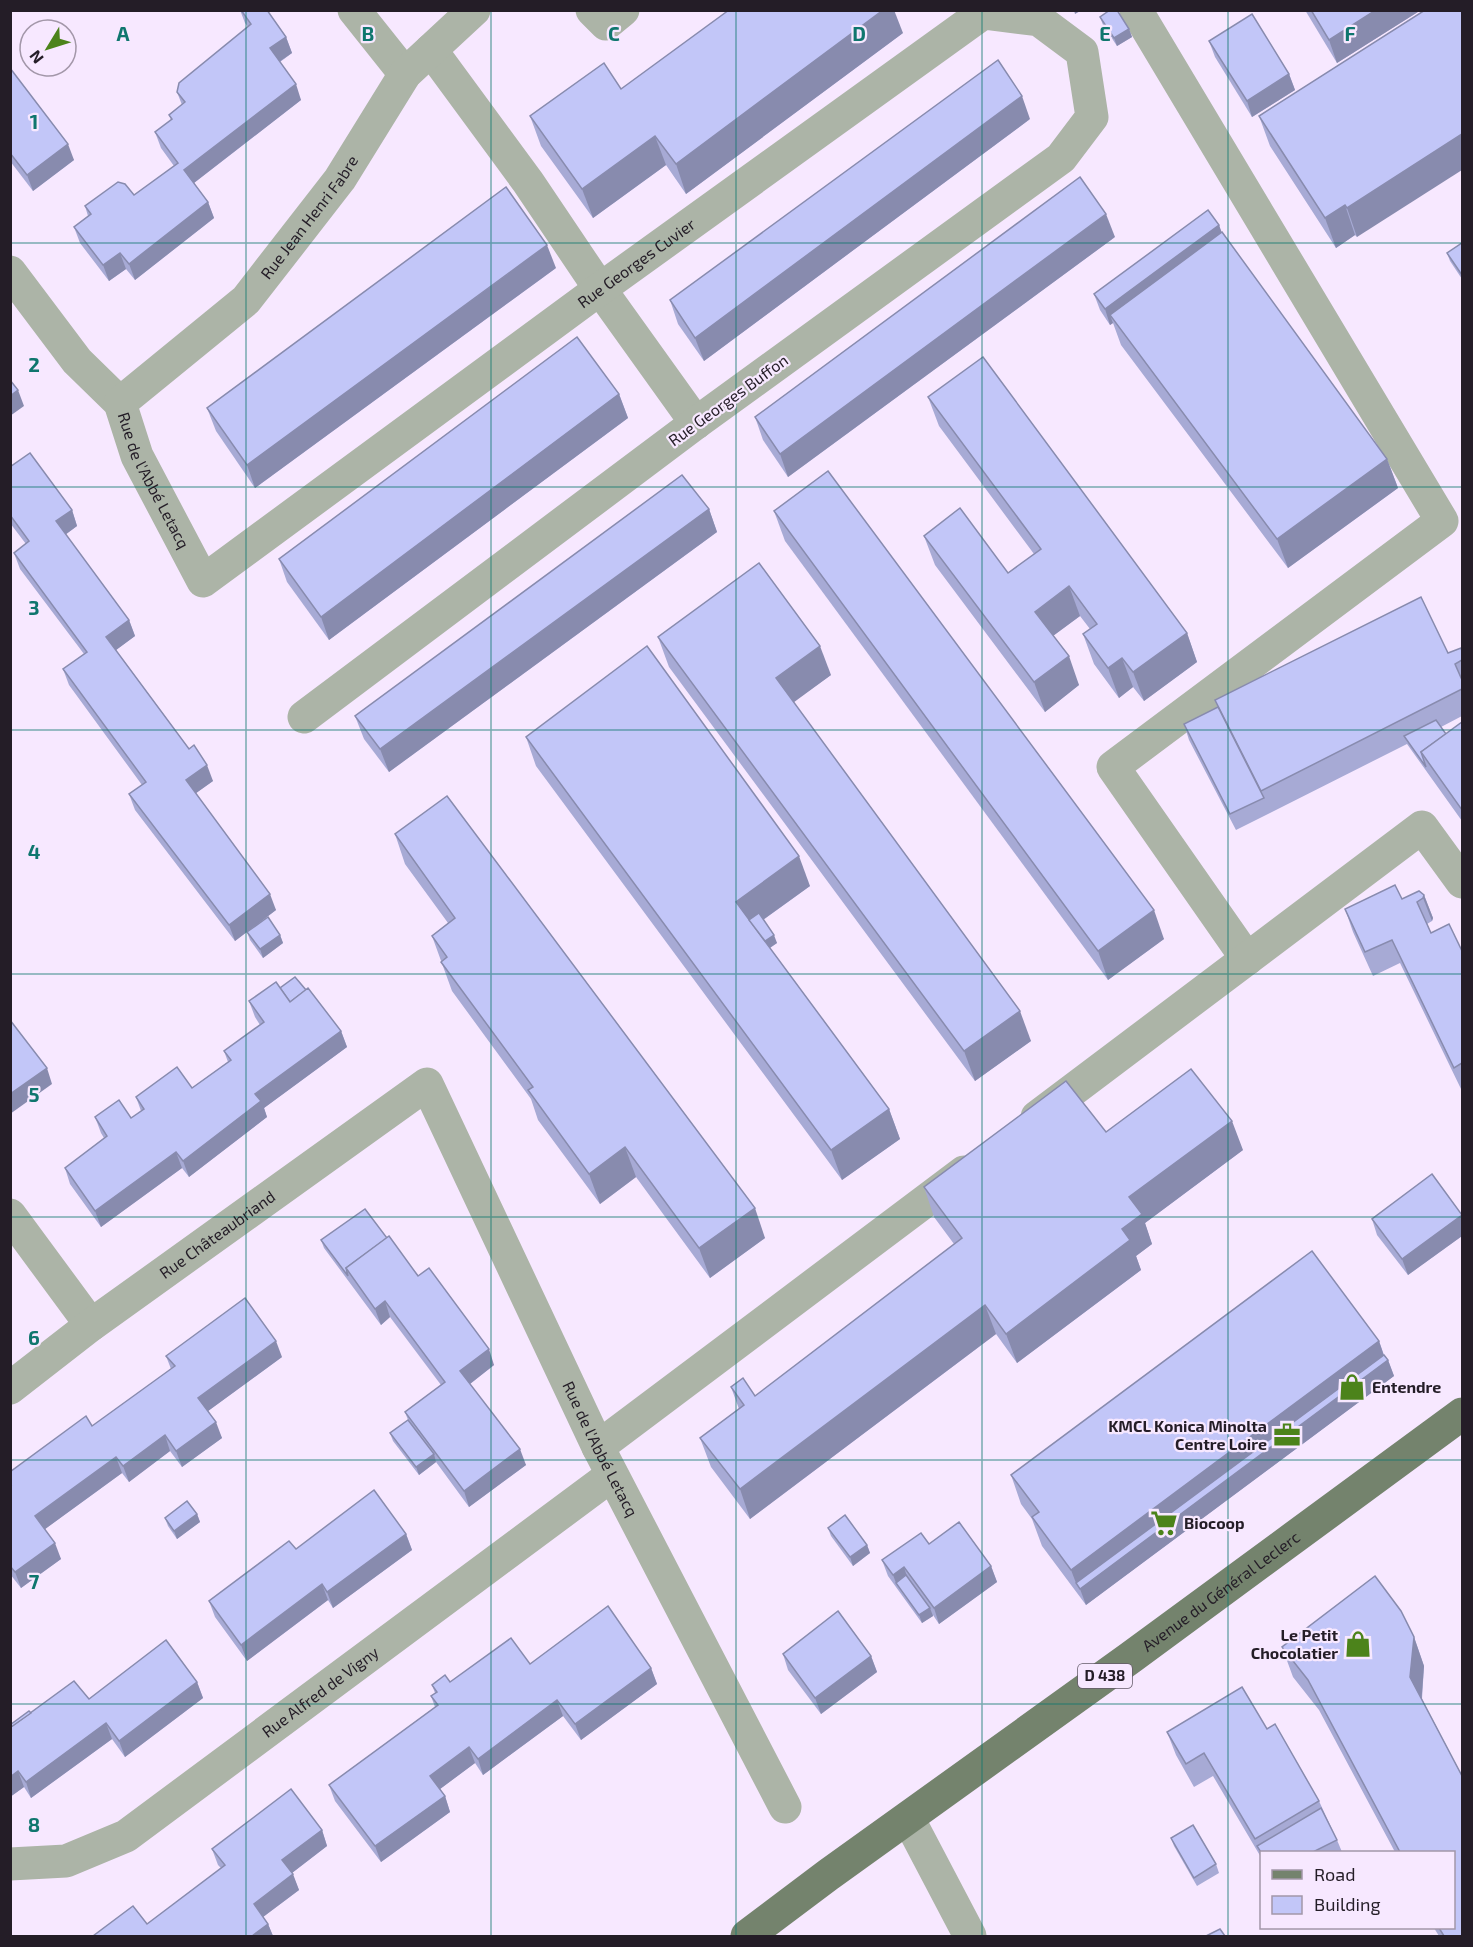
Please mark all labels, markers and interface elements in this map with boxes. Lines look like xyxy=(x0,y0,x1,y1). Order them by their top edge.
north arrow xyxy=(18,18,78,78)
text: A xyxy=(116,21,130,45)
text: B xyxy=(362,21,374,45)
text: C xyxy=(608,21,620,45)
text: D xyxy=(852,21,866,45)
text: E xyxy=(1099,21,1111,45)
text: F xyxy=(1344,21,1356,45)
text: N xyxy=(25,47,47,68)
text: 1 xyxy=(30,109,38,133)
street label: Rue Jean Henri Fabre xyxy=(256,152,361,282)
street label: Rue Georges Cuvier xyxy=(574,213,699,311)
street label: Rue Georges Buffon xyxy=(664,350,791,449)
text: 2 xyxy=(28,352,40,376)
street label: Rue de l'Abbé Letacq xyxy=(115,410,194,551)
text: 3 xyxy=(28,595,40,619)
text: 4 xyxy=(28,839,41,863)
text: 5 xyxy=(28,1082,40,1106)
street label: Rue Châteaubriand xyxy=(155,1186,279,1282)
text: 6 xyxy=(28,1325,40,1349)
shop icon: Entendre xyxy=(1337,1372,1367,1402)
place label: Entendre xyxy=(1372,1377,1441,1396)
street label: Rue de l'Abbé Letacq xyxy=(559,1378,642,1519)
place label: KMCL Konica Minolta Centre Loire xyxy=(1108,1416,1267,1453)
office icon: KMCL Konica Minolta Centre Loire xyxy=(1272,1420,1302,1450)
supermarket icon: Biocoop xyxy=(1149,1508,1179,1538)
place label: Biocoop xyxy=(1184,1513,1245,1532)
street label: Avenue du Général Leclerc xyxy=(1138,1527,1303,1655)
text: 7 xyxy=(29,1569,40,1593)
place label: Le Petit Chocolatier xyxy=(1251,1625,1338,1662)
shop icon: Le Petit Chocolatier xyxy=(1343,1629,1373,1659)
street label: Rue Alfred de Vigny xyxy=(258,1642,382,1741)
road number: D 438 xyxy=(1078,1664,1132,1688)
text: 8 xyxy=(28,1812,40,1836)
legend xyxy=(1260,1851,1455,1929)
text: Road xyxy=(1314,1863,1355,1885)
text: Building xyxy=(1314,1893,1381,1915)

